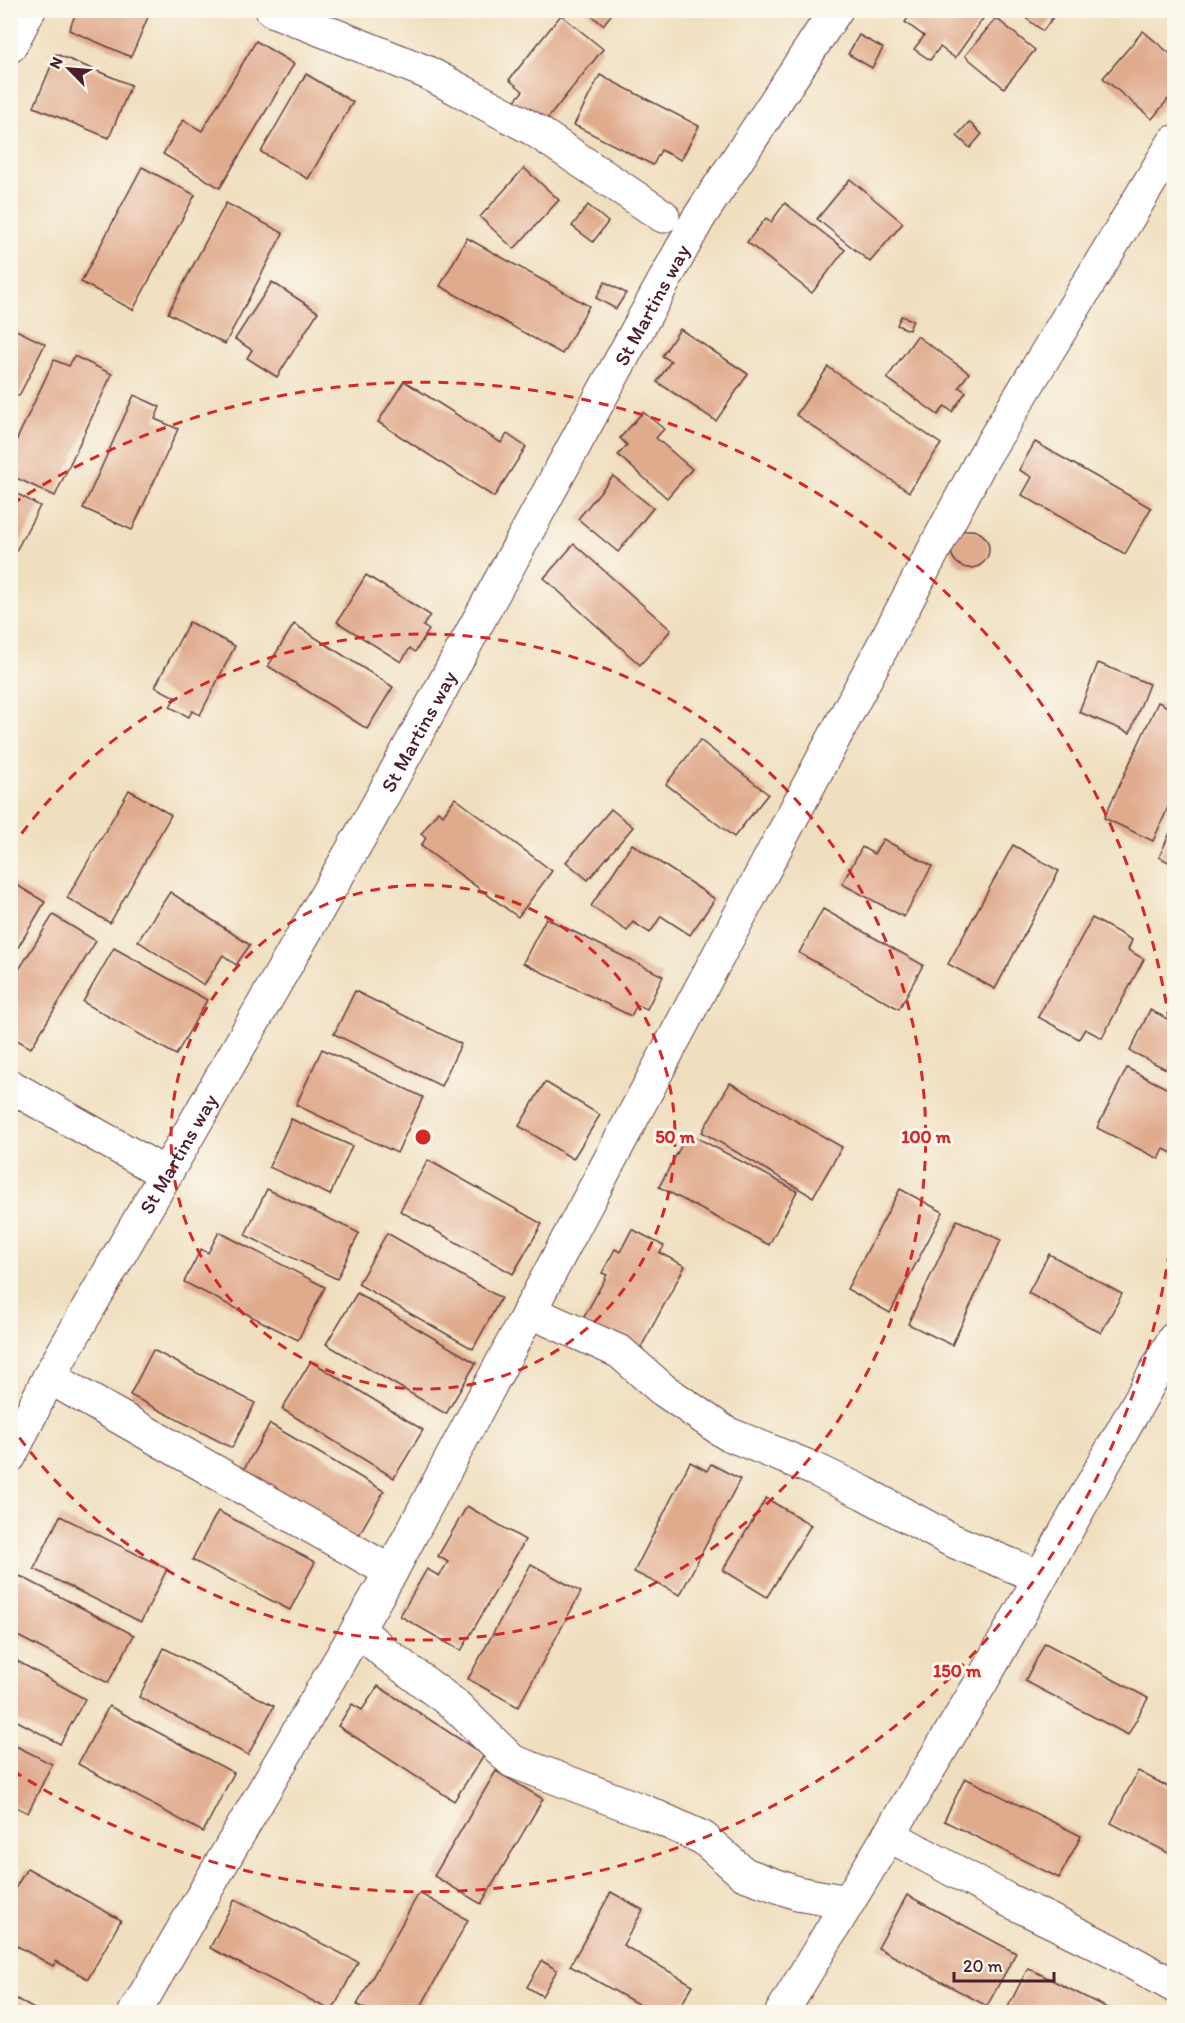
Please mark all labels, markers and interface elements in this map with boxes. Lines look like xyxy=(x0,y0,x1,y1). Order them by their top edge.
north arrow xyxy=(39,39,99,99)
text: N xyxy=(45,54,67,72)
street label: St Martins way xyxy=(608,239,694,370)
street label: St Martins way xyxy=(375,666,461,796)
street label: St Martins way xyxy=(133,1089,222,1218)
text: 50 m xyxy=(655,1126,696,1148)
text: 100 m xyxy=(901,1126,952,1148)
centre of rings xyxy=(413,1127,433,1147)
text: 150 m xyxy=(933,1660,982,1682)
scale bar xyxy=(954,1945,1054,1983)
text: 20 m xyxy=(963,1955,1003,1977)

